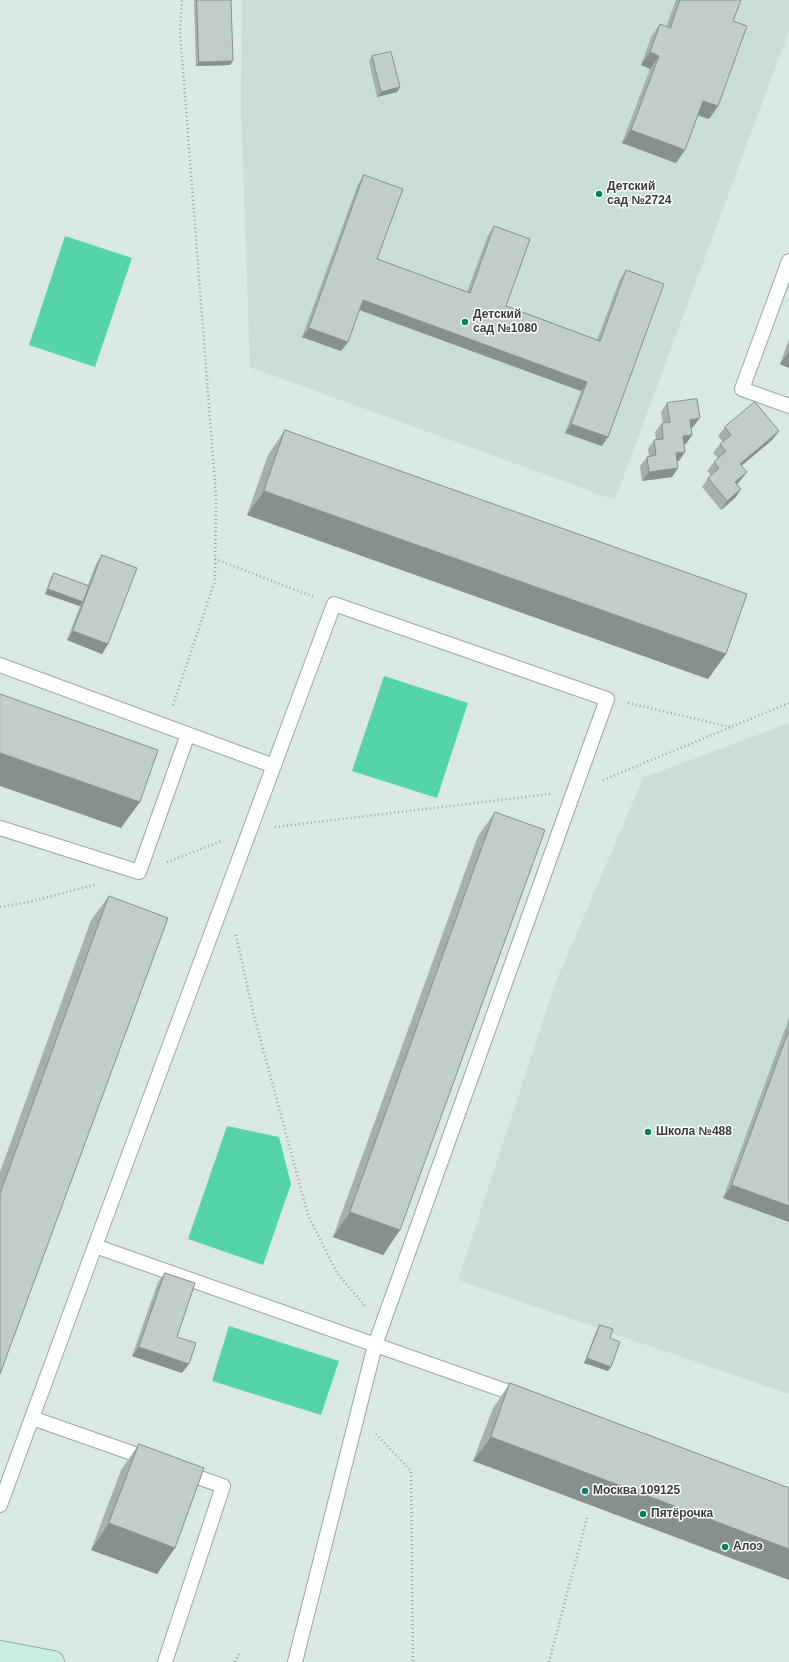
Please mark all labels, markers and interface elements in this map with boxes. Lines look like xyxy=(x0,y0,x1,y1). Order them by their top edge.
place label: Детский сад №2724 xyxy=(607,180,672,208)
marker: Детский сад №2724 xyxy=(594,189,604,199)
place label: Детский сад №1080 xyxy=(473,308,538,336)
marker: Детский сад №1080 xyxy=(460,317,470,327)
place label: Школа №488 xyxy=(656,1125,732,1139)
marker: Школа №488 xyxy=(643,1127,653,1137)
place label: Москва 109125 xyxy=(593,1484,680,1498)
marker: Москва 109125 xyxy=(580,1486,590,1496)
place label: Пятёрочка xyxy=(651,1507,713,1521)
marker: Пятёрочка xyxy=(638,1509,648,1519)
place label: Алоэ xyxy=(733,1540,763,1554)
marker: Алоэ xyxy=(720,1542,730,1552)

